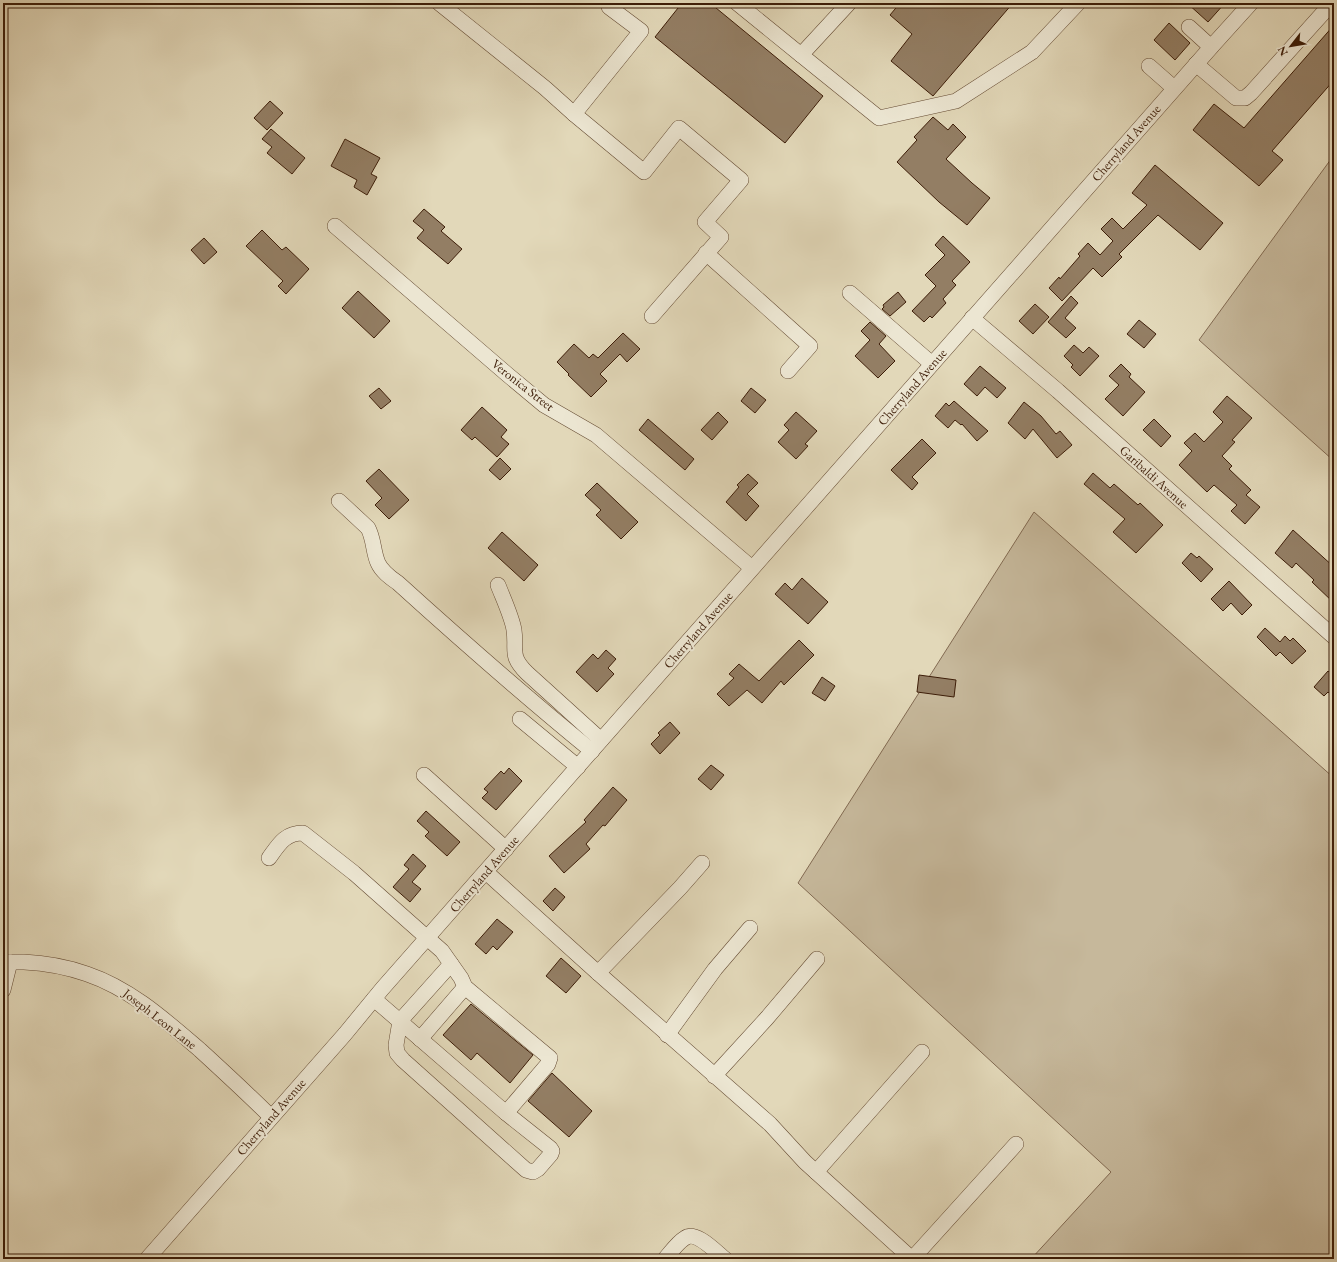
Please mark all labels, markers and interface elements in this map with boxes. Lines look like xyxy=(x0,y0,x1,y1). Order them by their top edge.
north arrow xyxy=(1271,26,1311,66)
text: N xyxy=(1274,44,1291,59)
street label: Cherryland Avenue xyxy=(1088,101,1164,185)
street label: Cherryland Avenue xyxy=(874,345,950,429)
street label: Veronica Street xyxy=(488,355,558,415)
street label: Garibaldi Avenue xyxy=(1116,442,1192,512)
street label: Cherryland Avenue xyxy=(660,588,736,672)
street label: Cherryland Avenue xyxy=(446,832,522,916)
street label: Joseph Leon Lane xyxy=(119,984,200,1053)
street label: Cherryland Avenue xyxy=(233,1075,309,1159)

